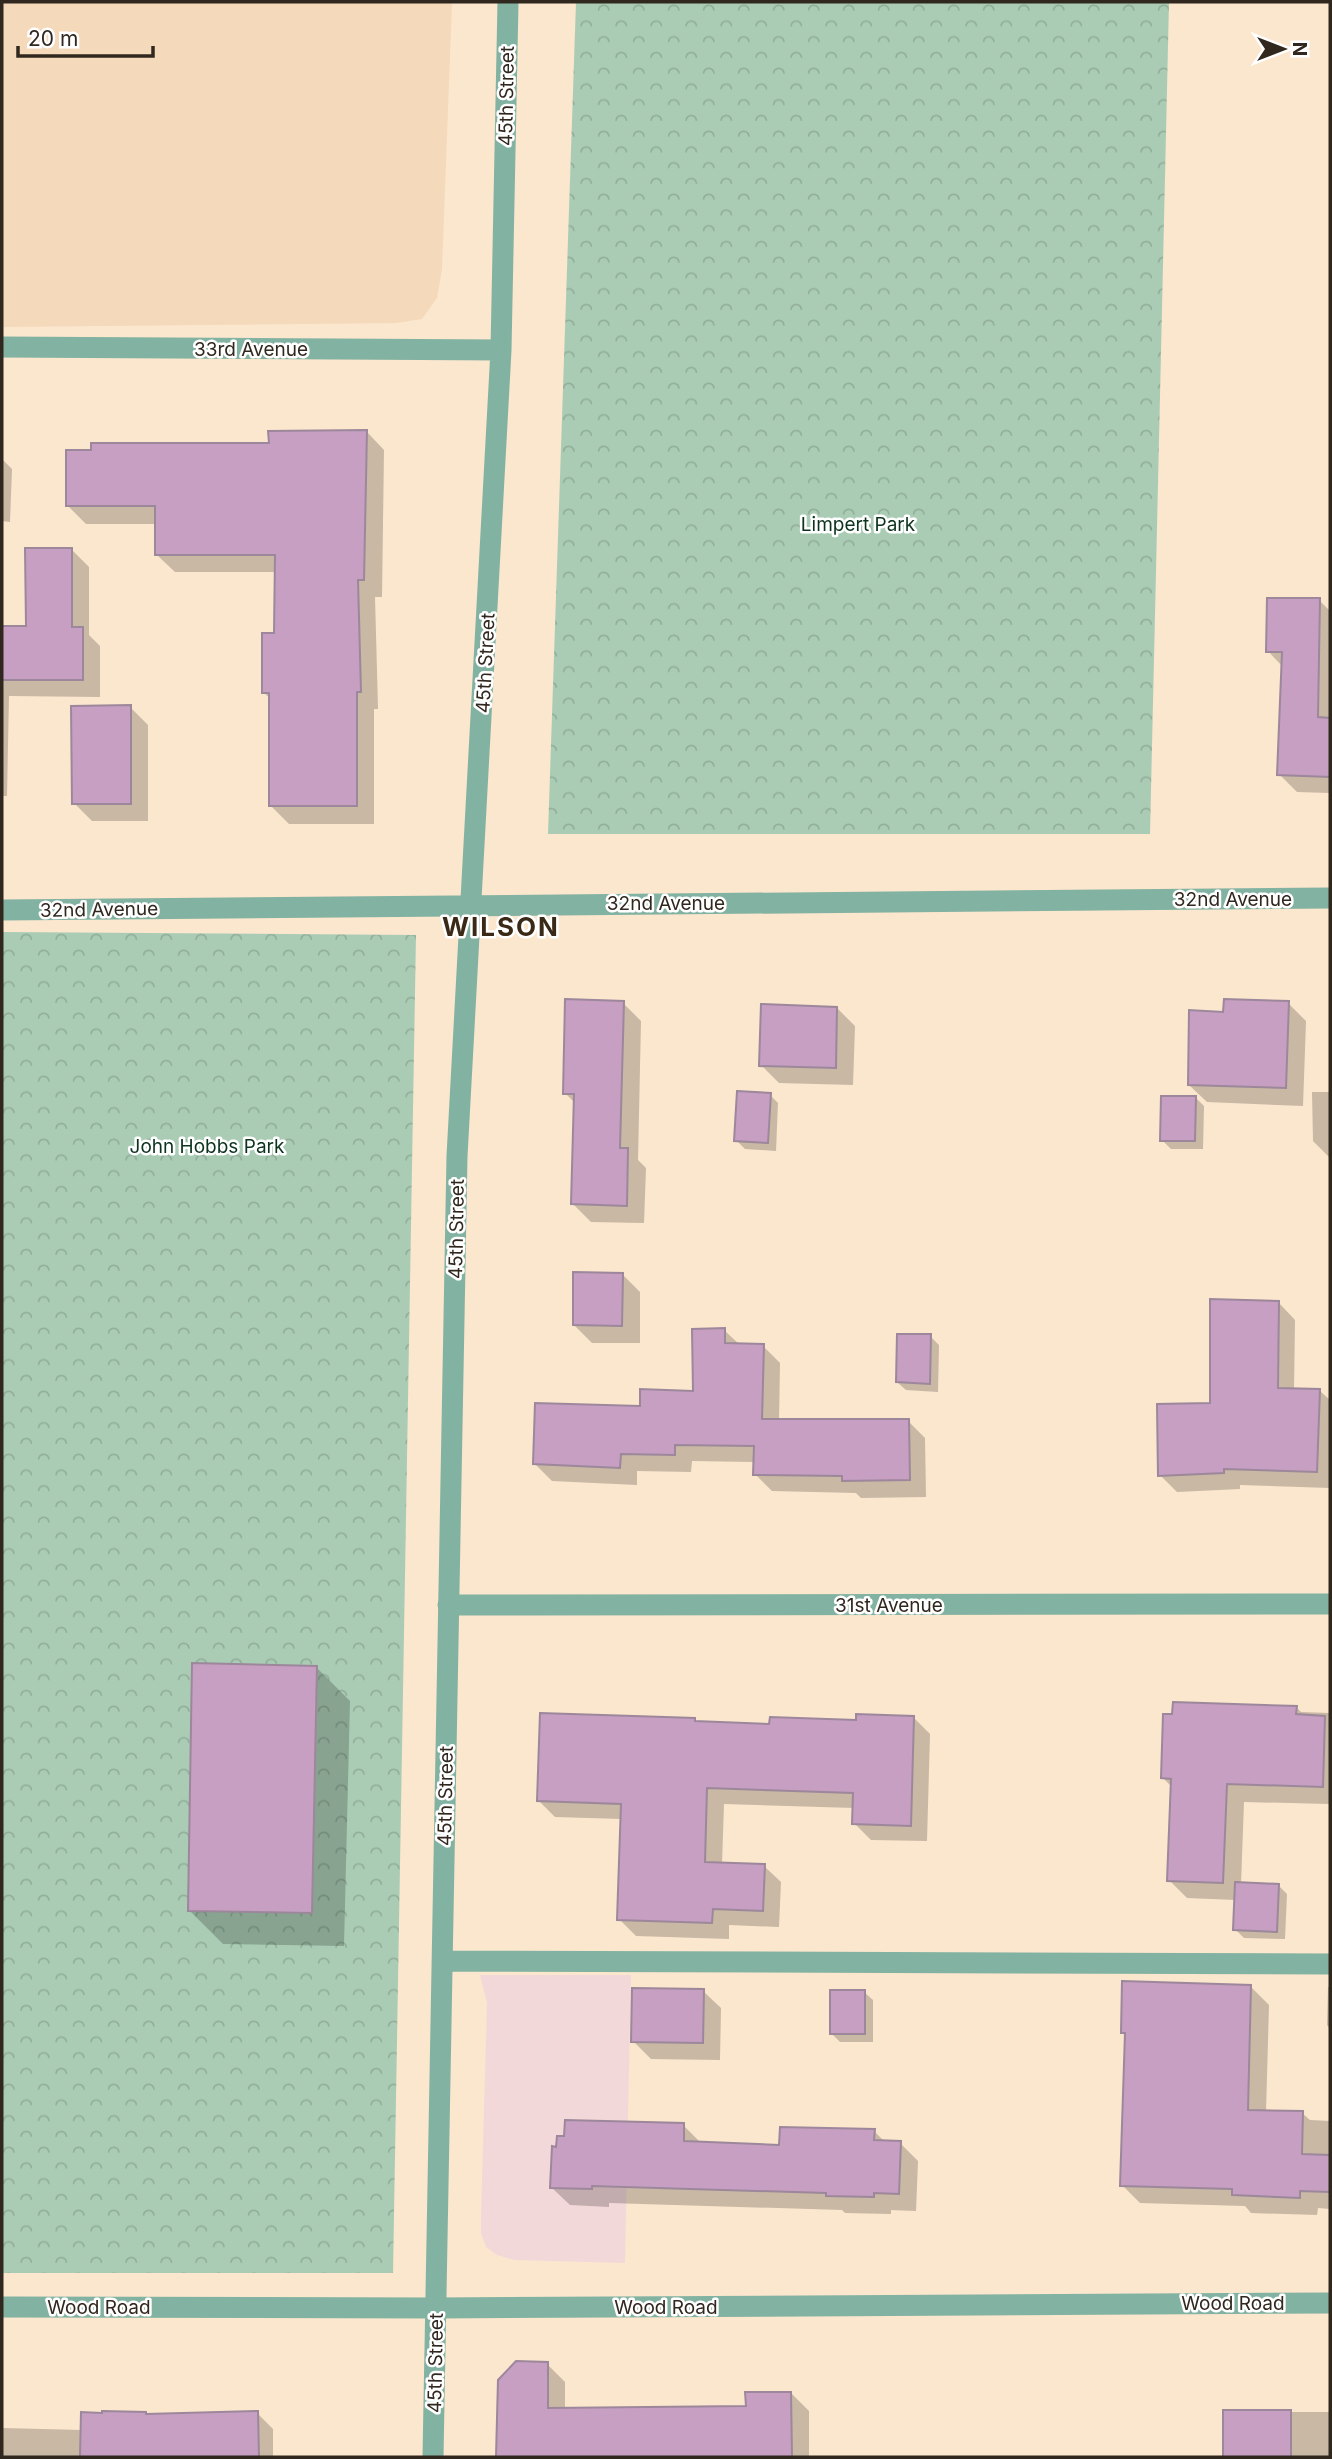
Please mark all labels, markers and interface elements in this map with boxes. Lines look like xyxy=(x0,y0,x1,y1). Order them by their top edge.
scale bar xyxy=(18,14,152,58)
north arrow xyxy=(1248,14,1318,84)
text: 20 m xyxy=(28,26,78,51)
text: N xyxy=(1288,42,1311,56)
street label: 45th Street xyxy=(494,46,519,146)
street label: 33rd Avenue xyxy=(194,338,308,361)
park label: Limpert Park xyxy=(801,513,916,536)
street label: 45th Street xyxy=(471,612,500,714)
street label: 32nd Avenue xyxy=(1174,888,1292,911)
street label: 32nd Avenue xyxy=(607,892,725,915)
street label: 32nd Avenue xyxy=(40,897,158,922)
district label: WILSON xyxy=(442,911,560,942)
park label: John Hobbs Park xyxy=(130,1135,285,1158)
street label: 45th Street xyxy=(444,1179,469,1279)
street label: 31st Avenue xyxy=(835,1594,943,1617)
street label: 45th Street xyxy=(433,1746,458,1846)
street label: Wood Road xyxy=(1181,2292,1285,2315)
street label: Wood Road xyxy=(47,2296,151,2319)
street label: Wood Road xyxy=(614,2296,718,2319)
street label: 45th Street xyxy=(423,2313,448,2413)

